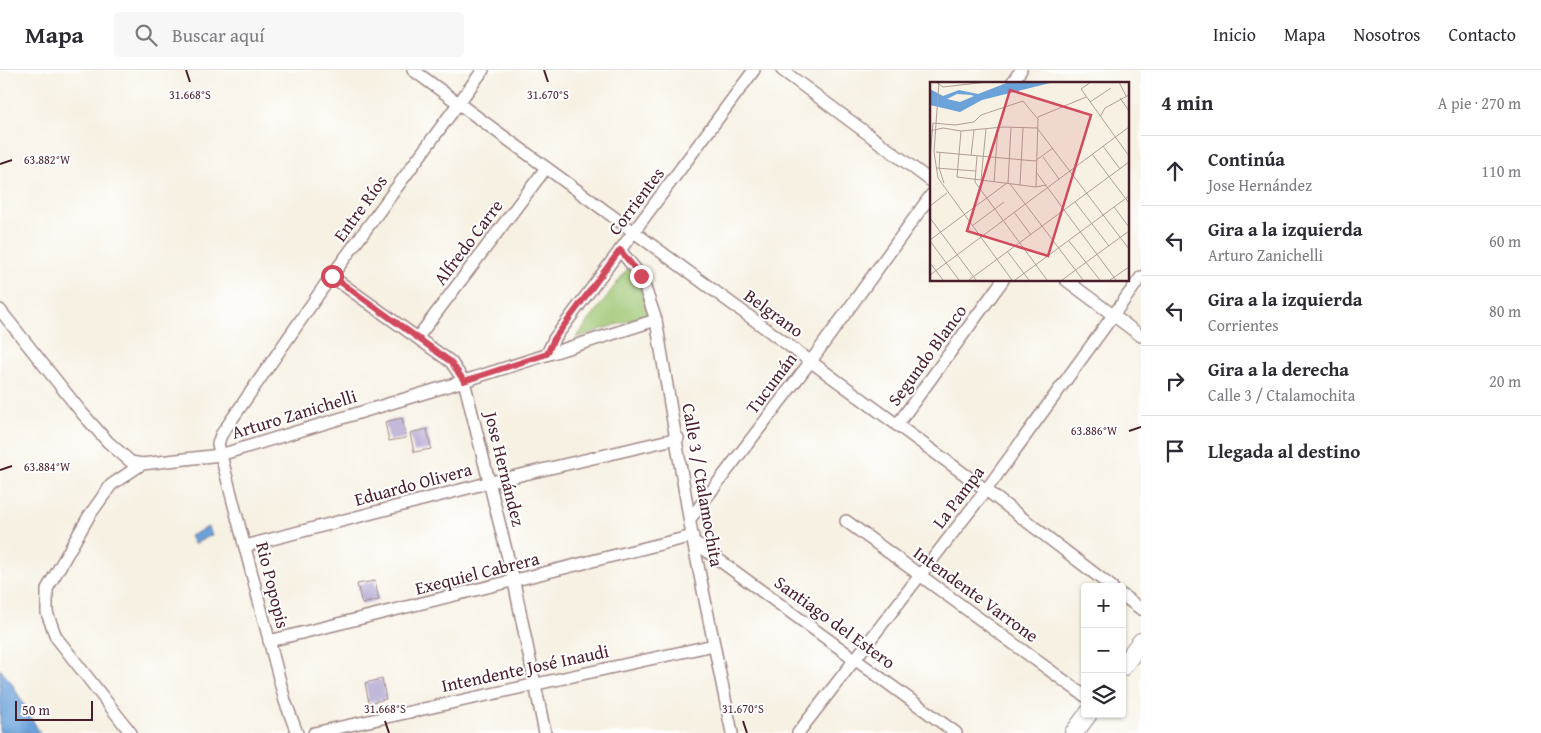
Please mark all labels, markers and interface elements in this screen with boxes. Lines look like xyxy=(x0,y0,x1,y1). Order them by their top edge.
search box xyxy=(114,12,464,57)
text: Mapa xyxy=(25,17,84,52)
icon: search xyxy=(132,21,160,49)
text: Buscar aquí xyxy=(172,21,265,49)
text: Inicio xyxy=(1213,21,1256,48)
text: Mapa xyxy=(1284,21,1325,48)
text: Nosotros xyxy=(1353,21,1421,48)
text: Contacto xyxy=(1449,21,1516,48)
inset map xyxy=(930,82,1128,281)
text: 31.668°S xyxy=(169,86,211,103)
text: 31.670°S xyxy=(527,86,569,103)
text: 4 min xyxy=(1161,87,1213,118)
text: A pie · 270 m xyxy=(1438,91,1521,115)
text: Continúa xyxy=(1208,145,1285,173)
text: 63.882°W xyxy=(24,151,71,168)
icon: ahead xyxy=(1161,157,1189,185)
text: 110 m xyxy=(1481,159,1521,183)
street label: Corrientes xyxy=(601,161,671,241)
street label: Entre Ríos xyxy=(326,169,394,247)
text: Jose Hernández xyxy=(1208,173,1312,197)
street label: Alfredo Carre xyxy=(427,193,509,291)
text: Gira a la izquierda xyxy=(1208,215,1363,243)
icon: left xyxy=(1161,227,1189,255)
text: 60 m xyxy=(1489,229,1521,253)
text: Arturo Zanichelli xyxy=(1208,243,1323,267)
route start xyxy=(321,265,344,288)
route end xyxy=(630,265,653,288)
street label: Belgrano xyxy=(739,282,809,344)
text: Gira a la izquierda xyxy=(1208,285,1363,313)
icon: left xyxy=(1161,297,1189,325)
street label: Segundo Blanco xyxy=(881,299,973,411)
text: 80 m xyxy=(1489,299,1521,323)
text: Corrientes xyxy=(1208,313,1279,337)
street label: Tucumán xyxy=(739,347,803,419)
text: Gira a la derecha xyxy=(1208,355,1349,383)
icon: right xyxy=(1161,367,1189,395)
text: 20 m xyxy=(1489,369,1521,393)
street label: Arturo Zanichelli xyxy=(228,382,360,446)
text: Calle 3 / Ctalamochita xyxy=(1208,383,1355,407)
street label: Calle 3 / Ctalamochita xyxy=(675,401,731,569)
street label: Jose Hernández xyxy=(477,407,532,529)
text: 63.886°W xyxy=(1071,422,1118,439)
icon: arrive xyxy=(1161,437,1189,465)
text: Llegada al destino xyxy=(1208,437,1360,465)
street label: Eduardo Olivera xyxy=(351,455,475,513)
text: 63.884°W xyxy=(24,458,71,475)
street label: La Pampa xyxy=(925,460,991,534)
street label: Rio Popopis xyxy=(249,539,297,631)
street label: Intendente Varrone xyxy=(908,539,1044,649)
street label: Exequiel Cabrera xyxy=(412,544,542,601)
street label: Santiago del Estero xyxy=(769,569,901,675)
map controls xyxy=(1081,583,1126,718)
button: + xyxy=(1081,583,1126,628)
button: − xyxy=(1081,628,1126,673)
street label: Intendente José Inaudi xyxy=(439,637,611,699)
button: layers xyxy=(1081,673,1126,718)
scale bar xyxy=(15,698,92,721)
text: 50 m xyxy=(22,700,50,720)
text: 31.668°S xyxy=(364,700,406,717)
text: 31.670°S xyxy=(722,700,764,717)

